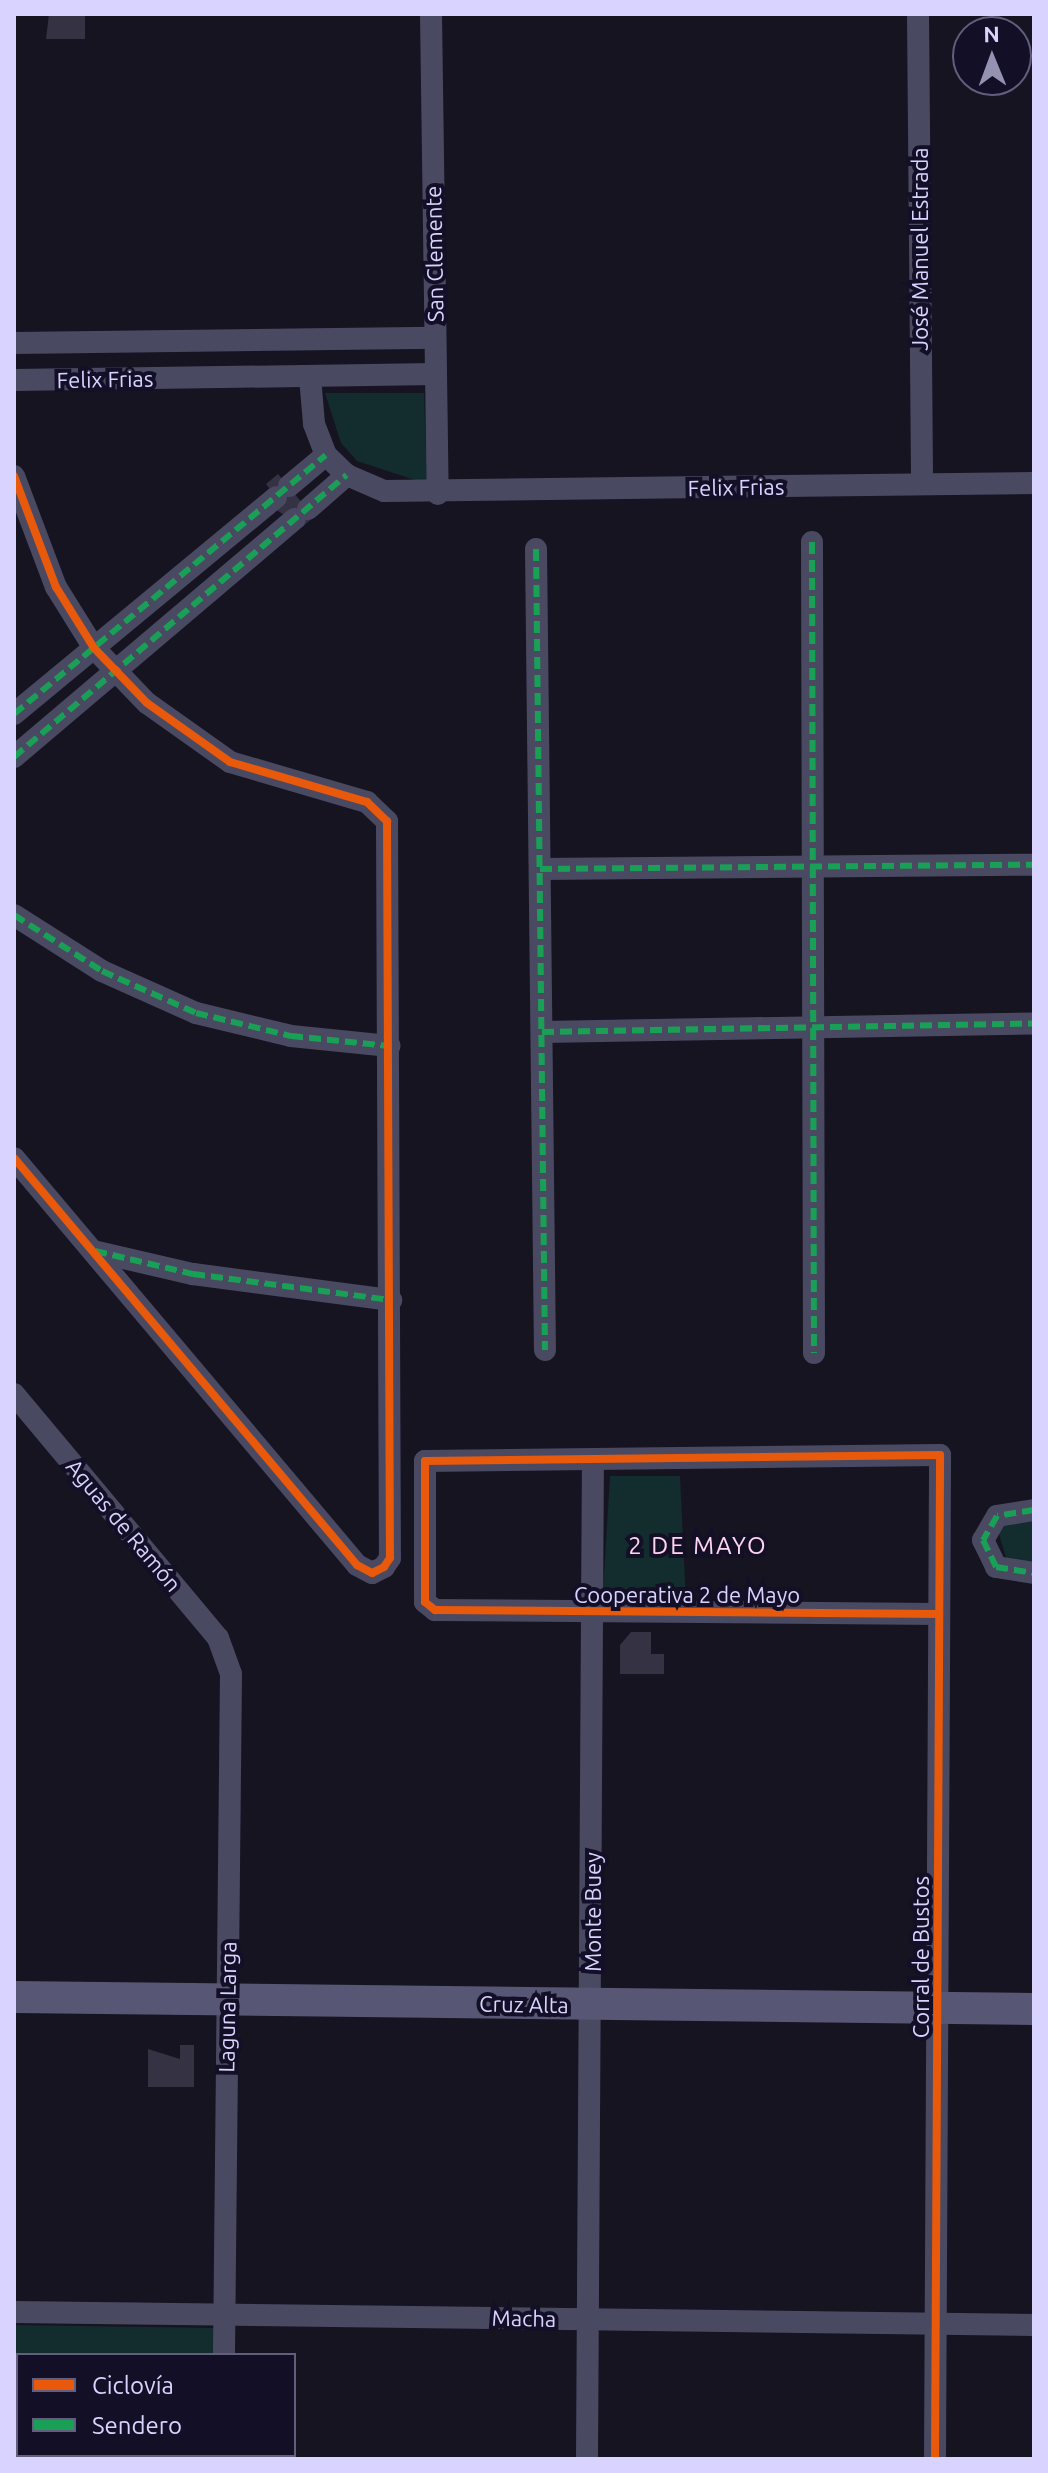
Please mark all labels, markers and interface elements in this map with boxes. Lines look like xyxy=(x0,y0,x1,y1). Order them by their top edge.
north arrow xyxy=(952,16,1032,96)
text: N xyxy=(983,21,1000,46)
street label: José Manuel Estrada xyxy=(907,147,933,351)
street label: San Clemente xyxy=(420,186,448,322)
street label: Felix Frias xyxy=(56,365,154,393)
street label: Felix Frias xyxy=(687,473,785,501)
street label: Aguas de Ramón xyxy=(61,1453,187,1597)
district label: 2 DE MAYO xyxy=(628,1532,768,1560)
street label: Cooperativa 2 de Mayo xyxy=(574,1582,800,1608)
street label: Monte Buey xyxy=(580,1852,606,1972)
street label: Corral de Bustos xyxy=(908,1876,934,2038)
street label: Laguna Larga xyxy=(213,1941,241,2073)
street label: Cruz Alta xyxy=(479,1990,569,2018)
street label: Macha xyxy=(492,2304,556,2332)
legend xyxy=(16,2353,296,2457)
text: Ciclovía xyxy=(92,2372,174,2399)
text: Sendero xyxy=(92,2412,182,2439)

